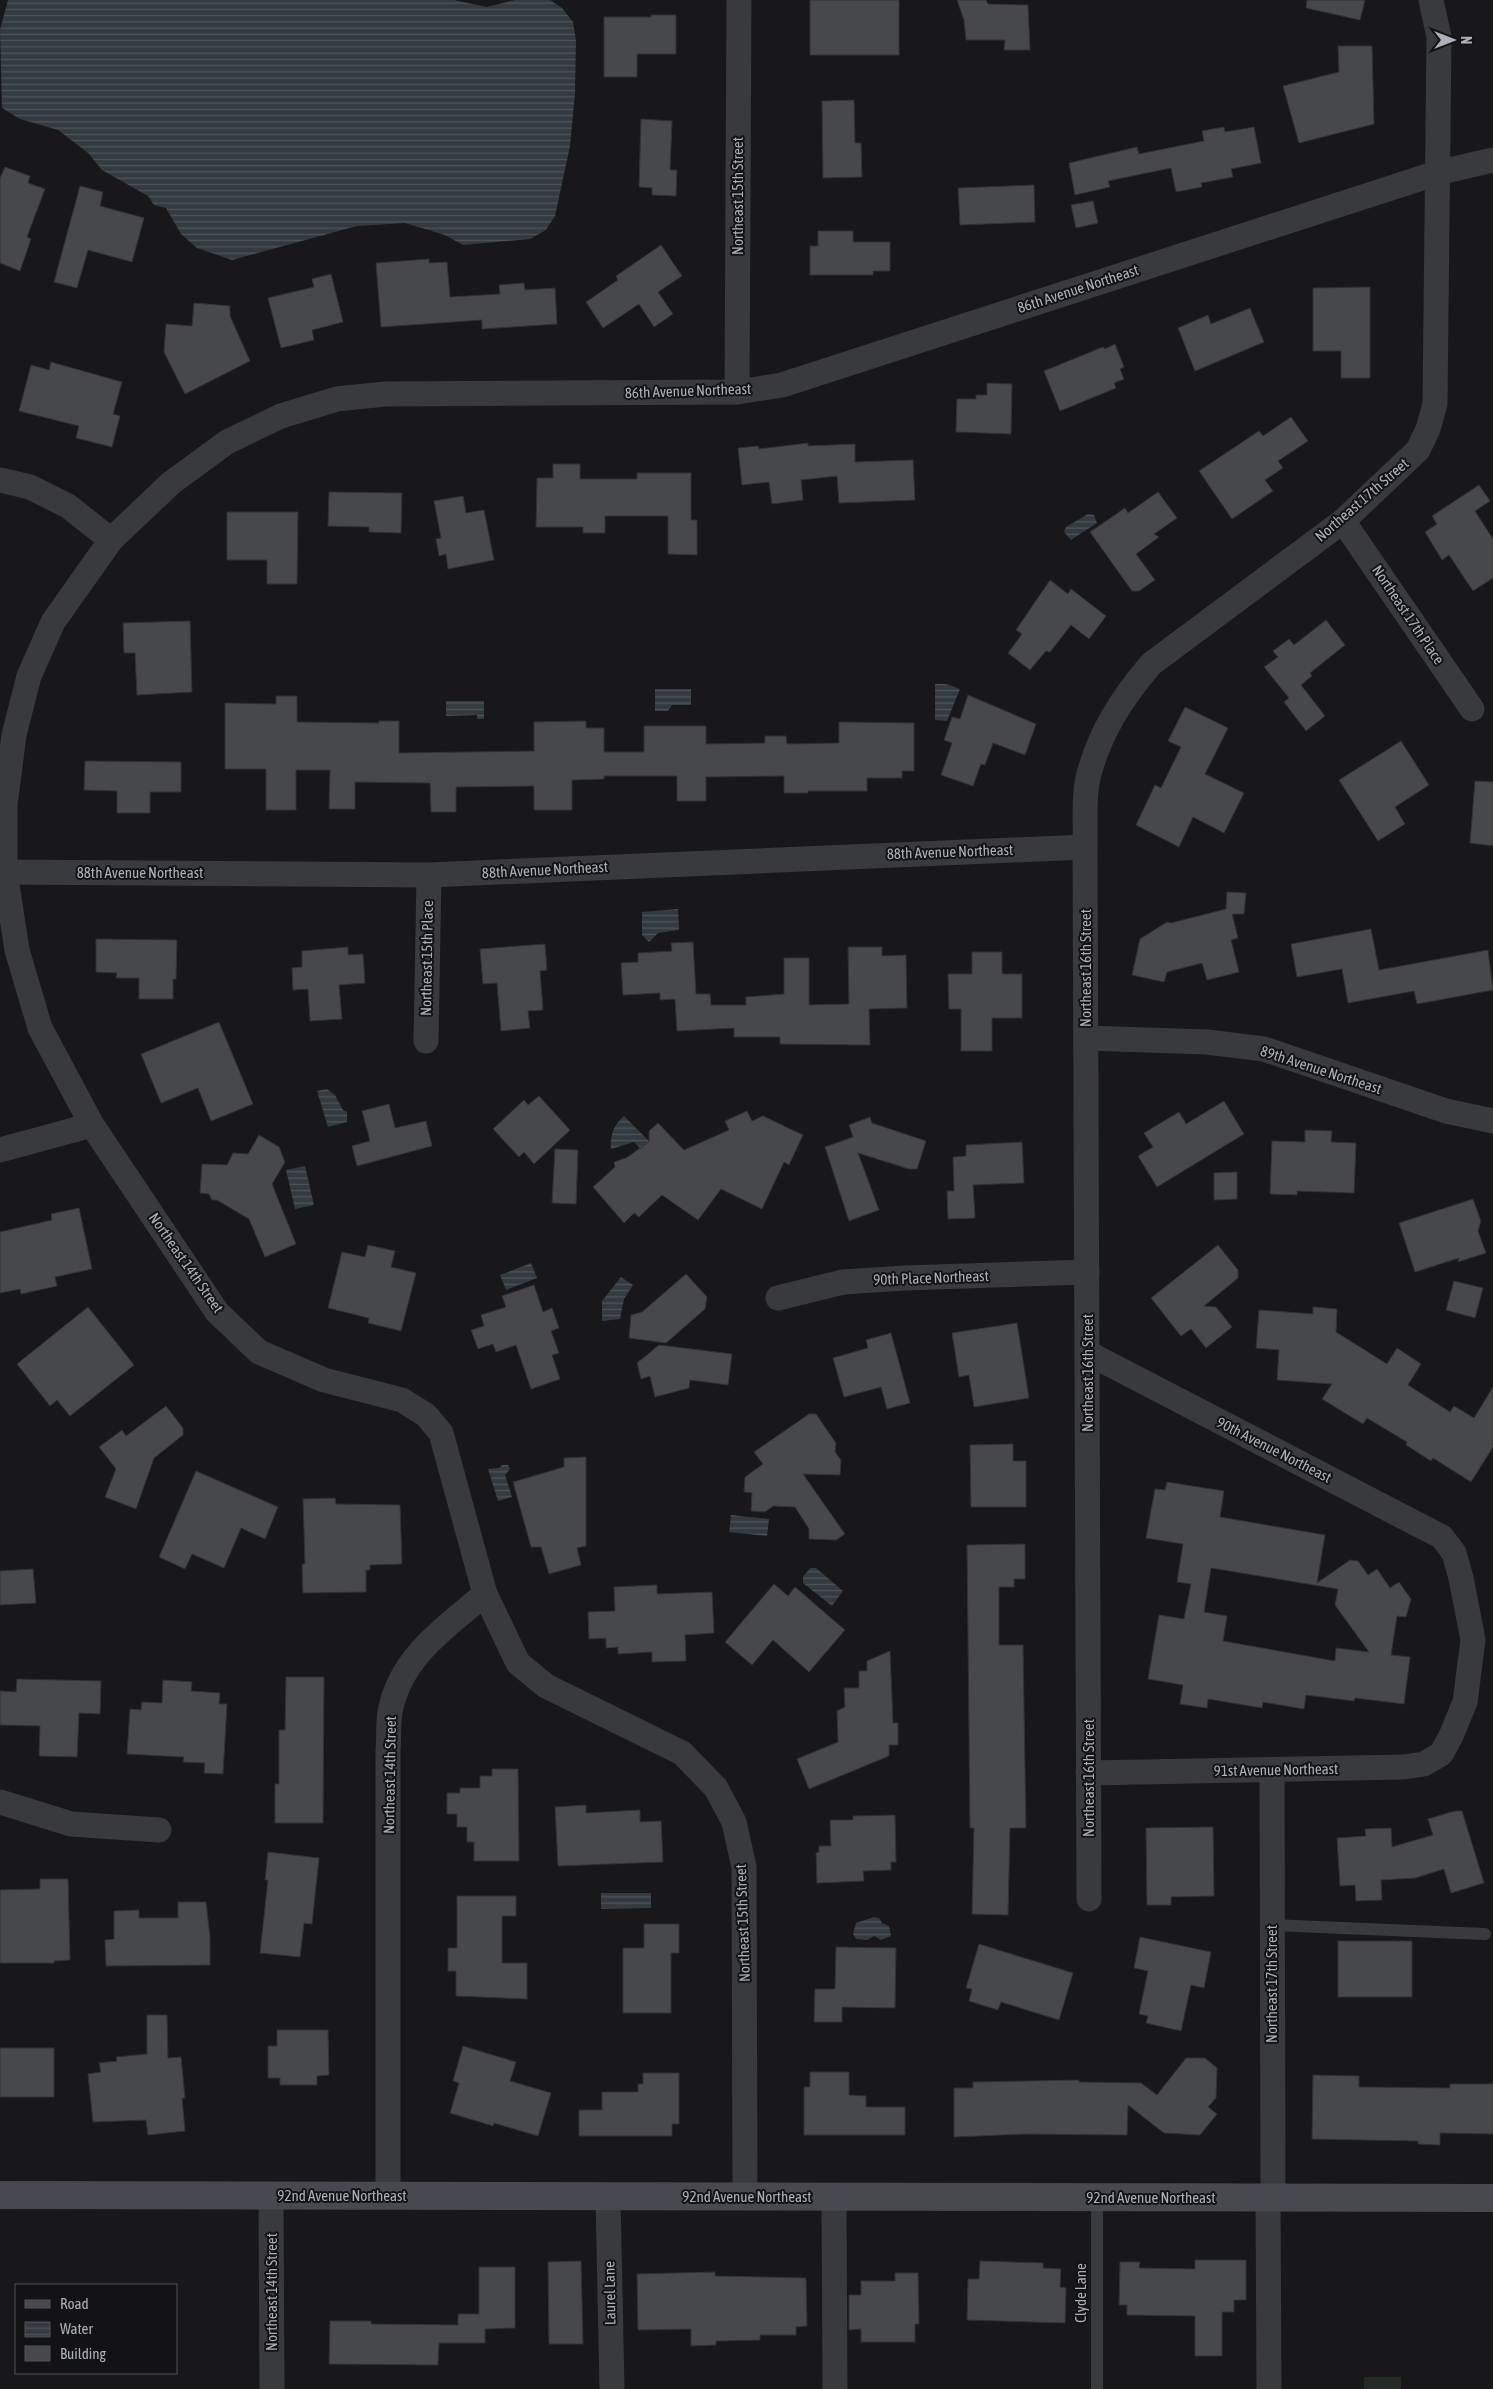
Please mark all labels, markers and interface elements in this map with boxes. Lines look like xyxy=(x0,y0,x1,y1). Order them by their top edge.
north arrow xyxy=(1428,15,1478,65)
text: N xyxy=(1458,36,1474,44)
street label: Northeast 15th Street xyxy=(729,137,746,255)
street label: 86th Avenue Northeast xyxy=(1015,261,1141,316)
street label: 86th Avenue Northeast xyxy=(624,380,751,401)
street label: Northeast 17th Street xyxy=(1312,455,1412,545)
street label: Northeast 17th Place xyxy=(1369,562,1448,668)
street label: 88th Avenue Northeast xyxy=(886,841,1013,862)
street label: 88th Avenue Northeast xyxy=(481,858,609,881)
street label: 88th Avenue Northeast xyxy=(77,864,203,881)
street label: Northeast 15th Place xyxy=(417,900,436,1016)
street label: Northeast 16th Street xyxy=(1077,909,1094,1027)
street label: 89th Avenue Northeast xyxy=(1258,1042,1384,1097)
street label: Northeast 14th Street xyxy=(146,1210,227,1316)
street label: 90th Place Northeast xyxy=(873,1267,989,1288)
street label: Northeast 16th Street xyxy=(1079,1314,1096,1432)
street label: 90th Avenue Northeast xyxy=(1214,1413,1334,1486)
street label: Northeast 14th Street xyxy=(380,1716,399,1834)
street label: Northeast 16th Street xyxy=(1080,1719,1097,1837)
street label: 91st Avenue Northeast xyxy=(1214,1760,1338,1779)
street label: Northeast 15th Street xyxy=(732,1864,753,1982)
street label: Northeast 17th Street xyxy=(1263,1925,1280,2043)
street label: 92nd Avenue Northeast xyxy=(277,2187,407,2204)
street label: 92nd Avenue Northeast xyxy=(682,2188,812,2205)
street label: 92nd Avenue Northeast xyxy=(1086,2189,1216,2206)
street label: Northeast 14th Street xyxy=(263,2233,280,2351)
street label: Laurel Lane xyxy=(600,2261,619,2325)
street label: Clyde Lane xyxy=(1072,2263,1089,2323)
legend xyxy=(15,2284,178,2374)
text: Road xyxy=(60,2295,89,2312)
text: Water xyxy=(60,2320,93,2337)
text: Building xyxy=(60,2345,106,2362)

